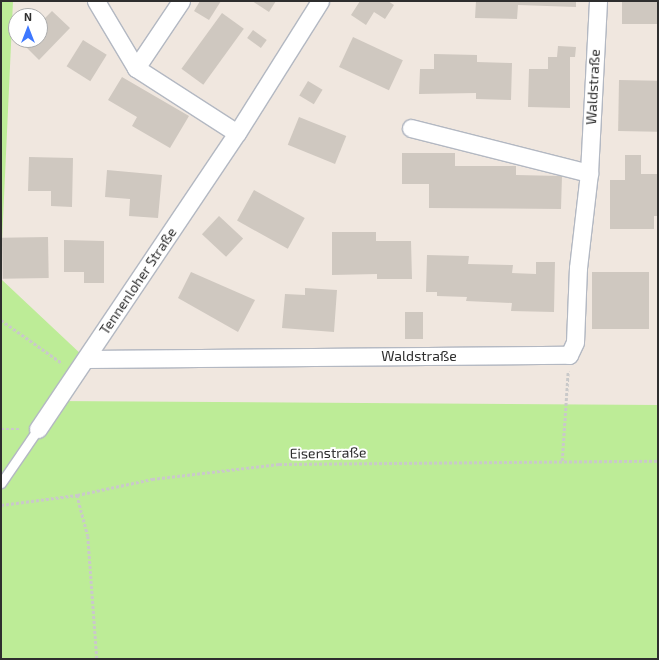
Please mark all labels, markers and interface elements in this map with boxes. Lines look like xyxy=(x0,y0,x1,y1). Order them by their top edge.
north arrow xyxy=(8,8,48,48)
text: N xyxy=(24,10,32,23)
street label: Waldstraße xyxy=(583,49,603,125)
street label: Tennenloher Straße xyxy=(96,224,180,338)
street label: Waldstraße xyxy=(381,348,457,364)
street label: Eisenstraße xyxy=(289,444,367,462)

